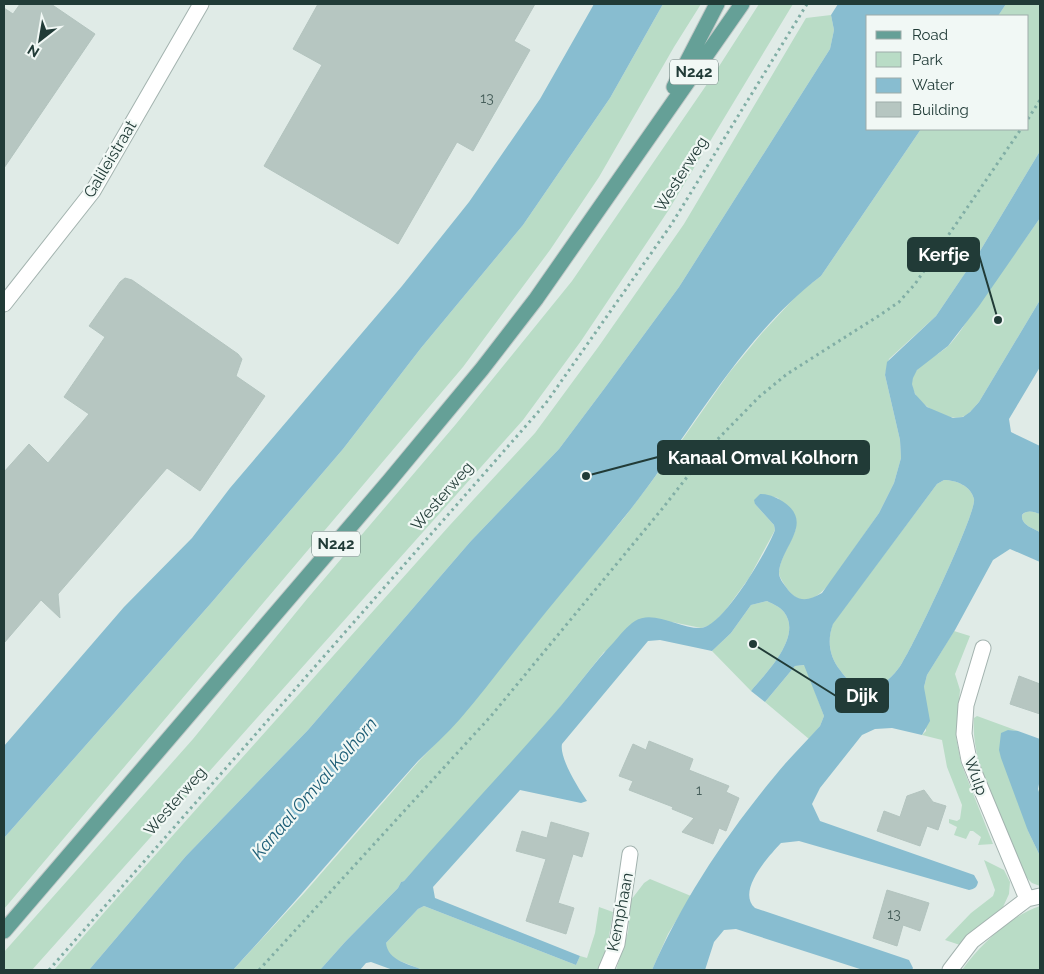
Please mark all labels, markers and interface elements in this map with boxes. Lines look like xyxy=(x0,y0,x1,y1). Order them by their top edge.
north arrow xyxy=(15,15,65,65)
legend xyxy=(866,15,1029,130)
text: Road xyxy=(912,26,948,44)
text: N xyxy=(25,42,42,61)
text: Park xyxy=(912,51,943,69)
road number: N242 xyxy=(670,60,718,84)
text: Water xyxy=(912,76,955,94)
house number: 13 xyxy=(480,90,494,106)
text: Building xyxy=(912,101,969,119)
street label: Galileistraat xyxy=(80,116,141,201)
street label: Westerweg xyxy=(650,133,712,215)
callout: Kerfje xyxy=(908,238,979,271)
text: Kerfje xyxy=(918,244,970,265)
callout: Kanaal Omval Kolhorn xyxy=(658,441,869,474)
text: Kanaal Omval Kolhorn xyxy=(668,447,858,468)
street label: Westerweg xyxy=(407,458,477,534)
road number: N242 xyxy=(312,532,360,556)
callout: Dijk xyxy=(836,679,888,712)
text: Dijk xyxy=(846,685,879,706)
water label: Kanaal Omval Kolhorn xyxy=(247,713,381,863)
street label: Wulp xyxy=(960,754,992,798)
street label: Westerweg xyxy=(140,763,210,839)
house number: 1 xyxy=(696,782,702,798)
street label: Kemphaan xyxy=(603,871,637,953)
house number: 13 xyxy=(887,906,901,922)

